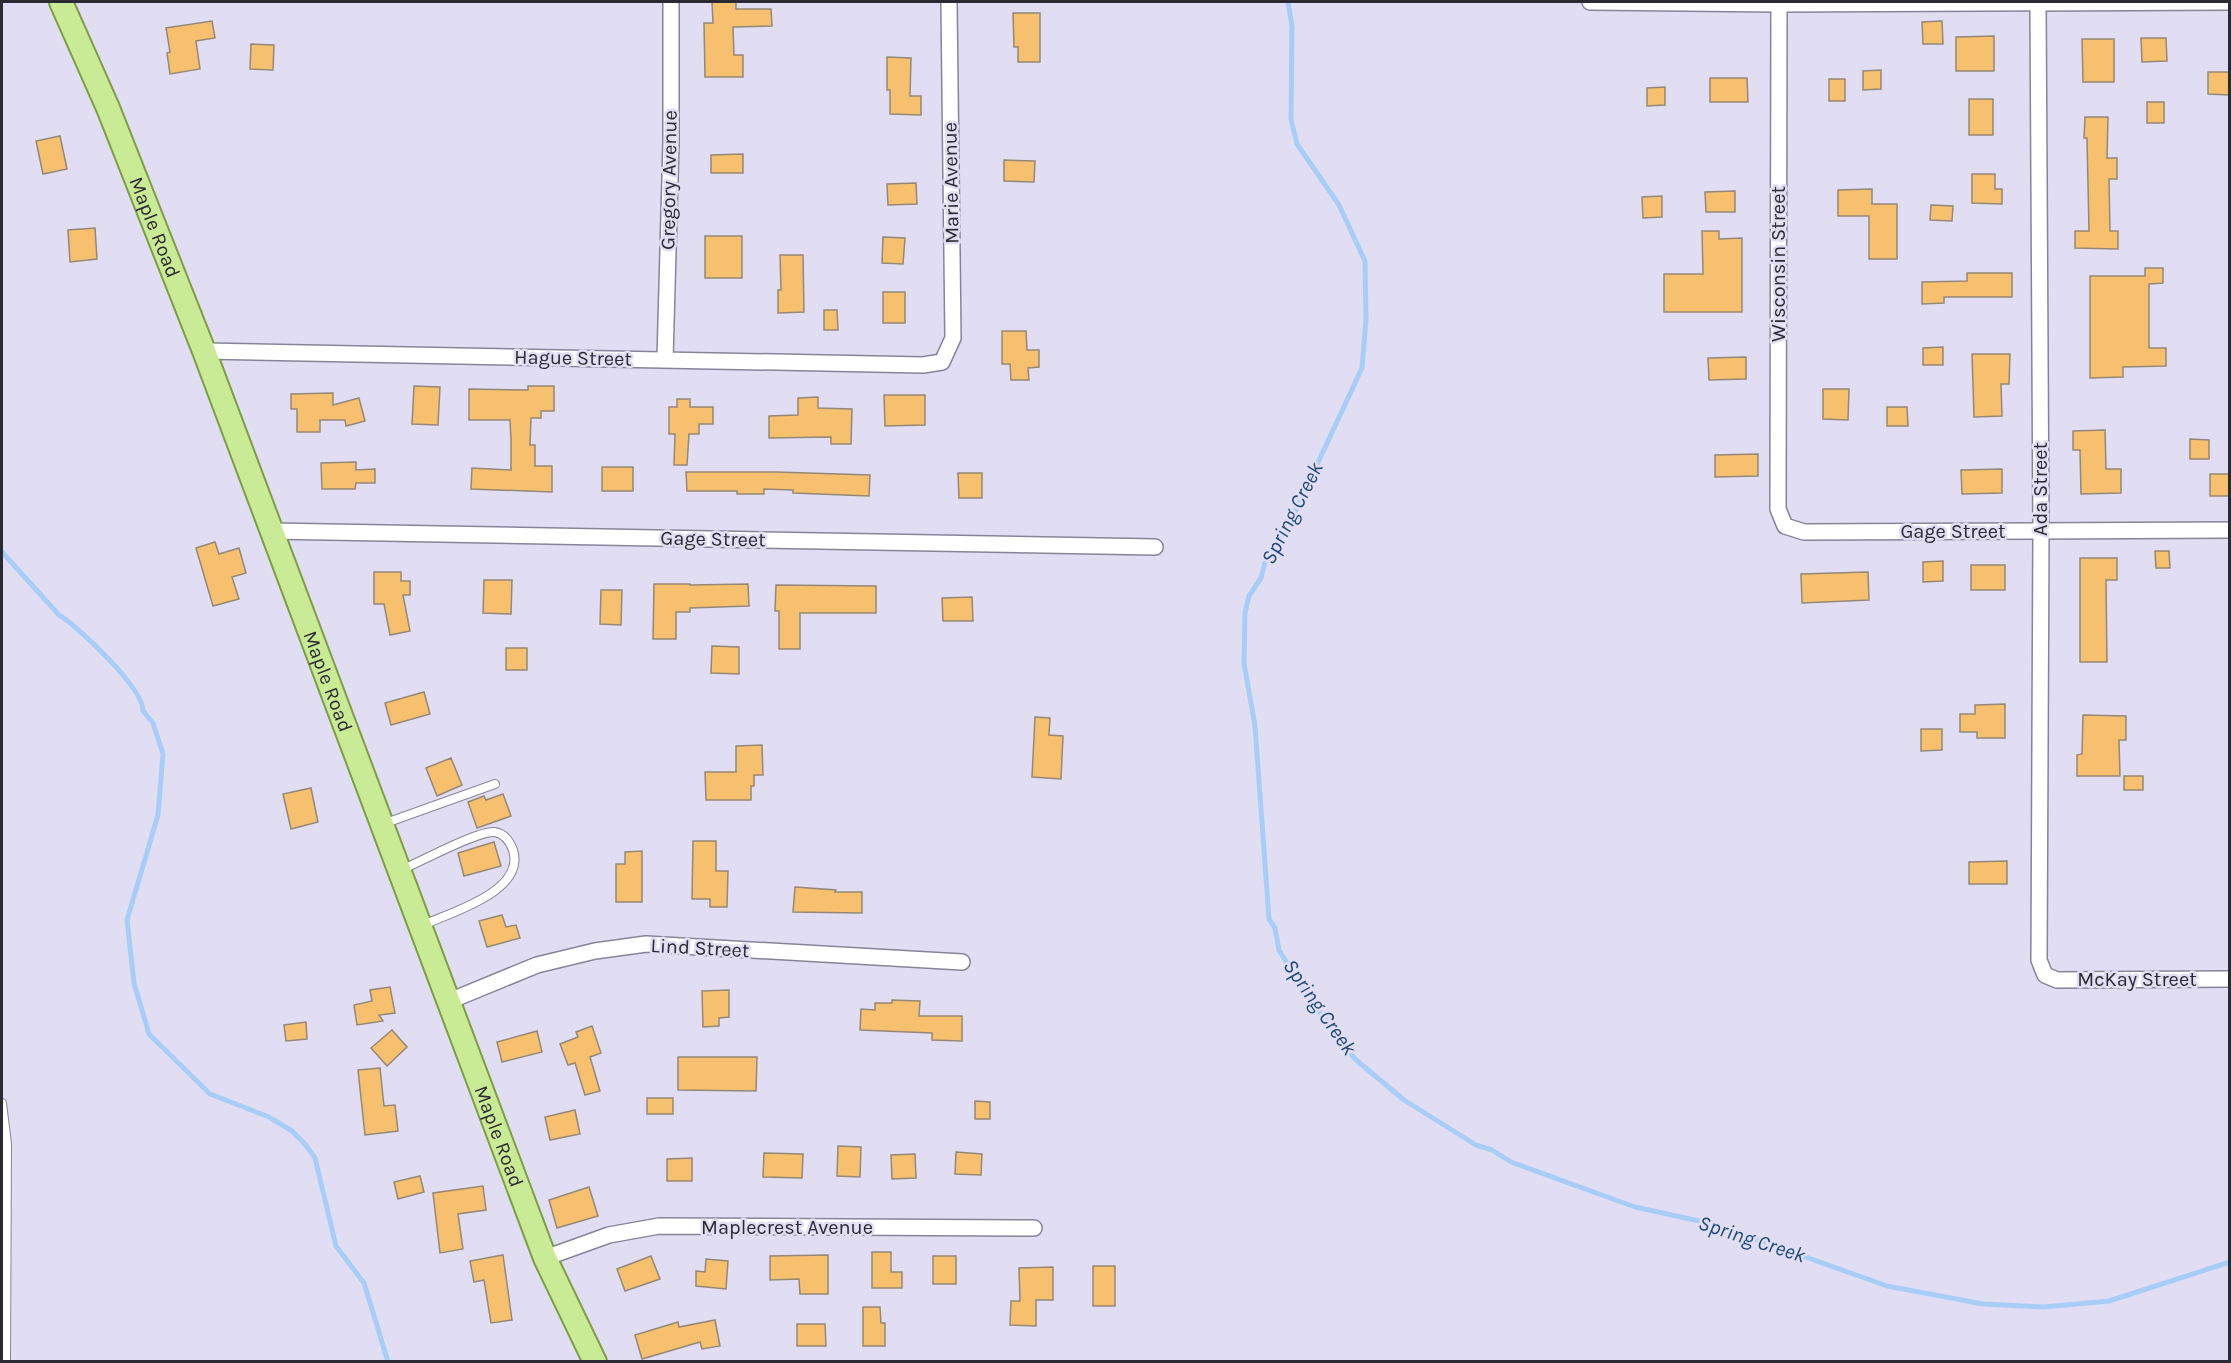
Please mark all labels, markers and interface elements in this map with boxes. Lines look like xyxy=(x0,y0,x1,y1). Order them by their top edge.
street label: Gregory Avenue xyxy=(656,110,682,250)
street label: Marie Avenue xyxy=(938,122,964,244)
street label: Maple Road xyxy=(125,173,185,281)
street label: Wisconsin Street xyxy=(1767,186,1790,342)
street label: Hague Street xyxy=(514,345,633,371)
street label: Ada Street xyxy=(2029,442,2052,536)
water label: Spring Creek xyxy=(1256,458,1328,568)
street label: Gage Street xyxy=(1900,520,2006,543)
street label: Gage Street xyxy=(660,527,766,551)
street label: Maple Road xyxy=(299,627,358,735)
street label: Lind Street xyxy=(650,934,750,962)
water label: Spring Creek xyxy=(1278,955,1362,1060)
street label: McKay Street xyxy=(2077,968,2197,991)
street label: Maple Road xyxy=(470,1082,529,1190)
water label: Spring Creek xyxy=(1696,1210,1809,1268)
street label: Maplecrest Avenue xyxy=(701,1216,873,1239)

